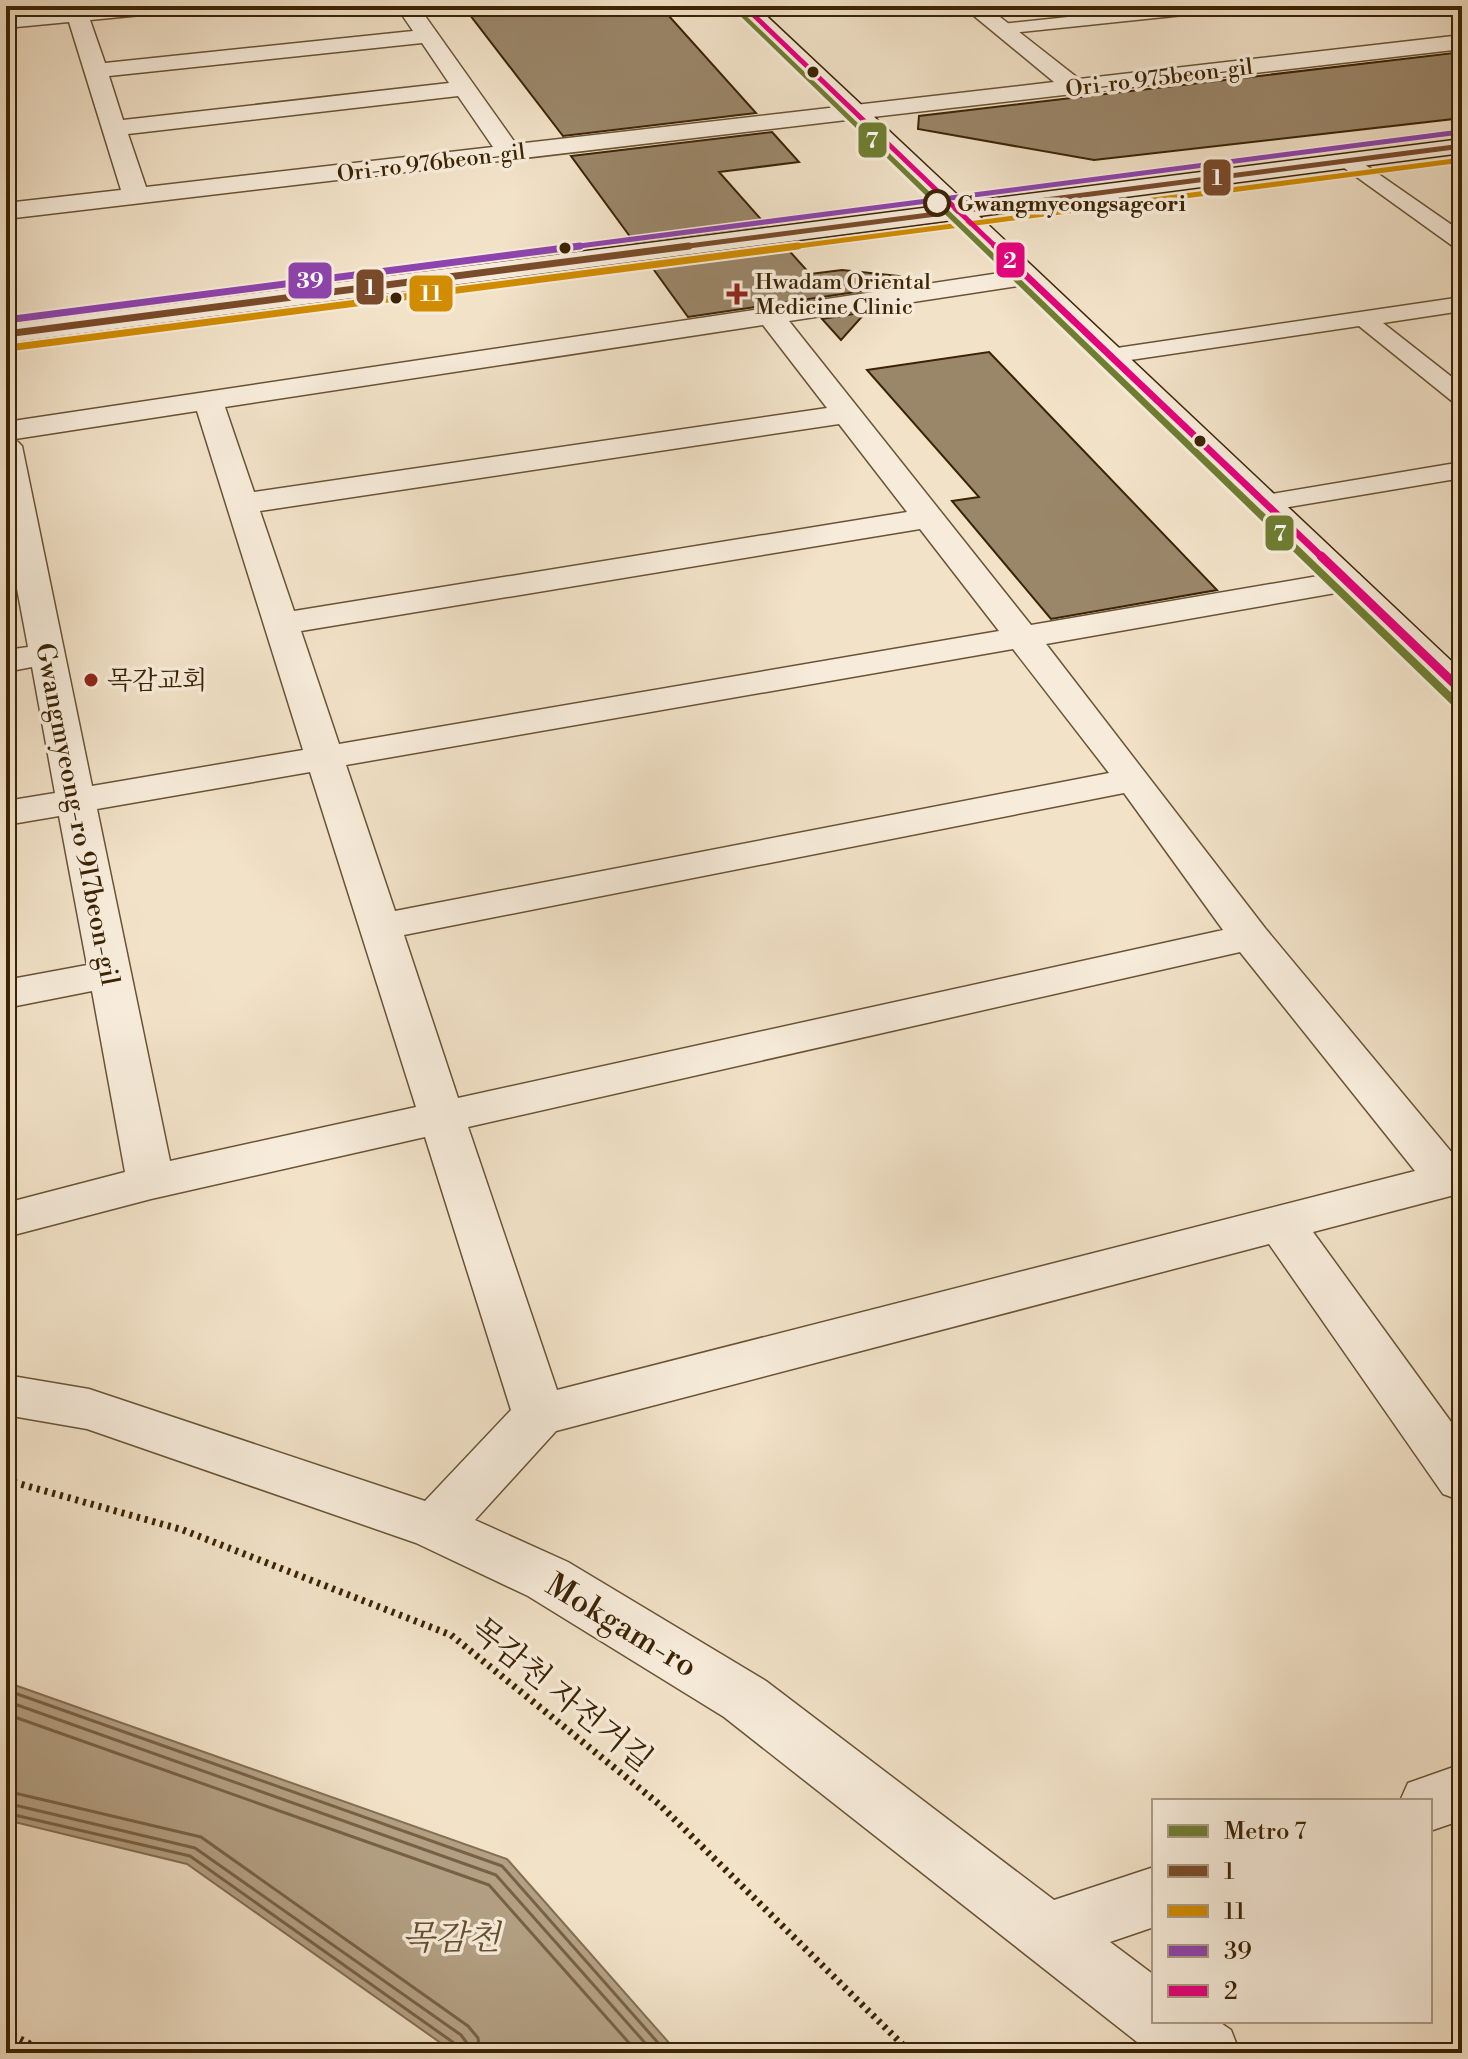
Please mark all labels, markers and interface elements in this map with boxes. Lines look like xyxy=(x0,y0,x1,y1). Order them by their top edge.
street label: Ori-ro 975beon-gil xyxy=(1064,54,1255,103)
unlabelled marker xyxy=(805,64,821,80)
line badge: 7 xyxy=(857,121,888,159)
text: 7 xyxy=(866,128,879,155)
street label: Ori-ro 976beon-gil xyxy=(336,138,527,188)
line badge: 1 xyxy=(1202,158,1232,197)
text: 1 xyxy=(1212,165,1223,192)
marker: Gwangmyeongsageori xyxy=(924,190,950,216)
place label: Gwangmyeongsageori xyxy=(957,191,1186,218)
unlabelled marker xyxy=(557,240,573,256)
line badge: 2 xyxy=(995,241,1026,279)
text: 2 xyxy=(1003,248,1017,275)
line badge: 39 xyxy=(287,261,333,300)
text: 39 xyxy=(296,268,324,295)
line badge: 1 xyxy=(355,268,385,306)
place label: Hwadam Oriental Medicine Clinic xyxy=(755,269,931,321)
line badge: 11 xyxy=(408,274,454,313)
text: 1 xyxy=(365,275,376,302)
text: 11 xyxy=(420,281,442,308)
marker: Hwadam Oriental Medicine Clinic xyxy=(726,283,748,305)
unlabelled marker xyxy=(388,290,404,306)
unlabelled marker xyxy=(1192,433,1208,449)
line badge: 7 xyxy=(1264,514,1295,552)
text: 7 xyxy=(1274,521,1287,548)
street label: Gwangmyeong-ro 917beon-gil xyxy=(28,640,126,988)
place label: 목감교회 xyxy=(107,665,207,697)
marker: 목감교회 xyxy=(82,671,100,689)
street label: Mokgam-ro xyxy=(539,1565,704,1687)
street label: 목감천 자전거길 xyxy=(462,1609,661,1780)
legend xyxy=(1152,1799,1432,2023)
text: Metro 7 xyxy=(1224,1817,1306,1847)
text: 1 xyxy=(1224,1857,1235,1887)
text: 11 xyxy=(1224,1897,1246,1927)
water label: 목감천 xyxy=(402,1918,502,1960)
text: 39 xyxy=(1224,1937,1252,1967)
text: 2 xyxy=(1224,1977,1238,2007)

